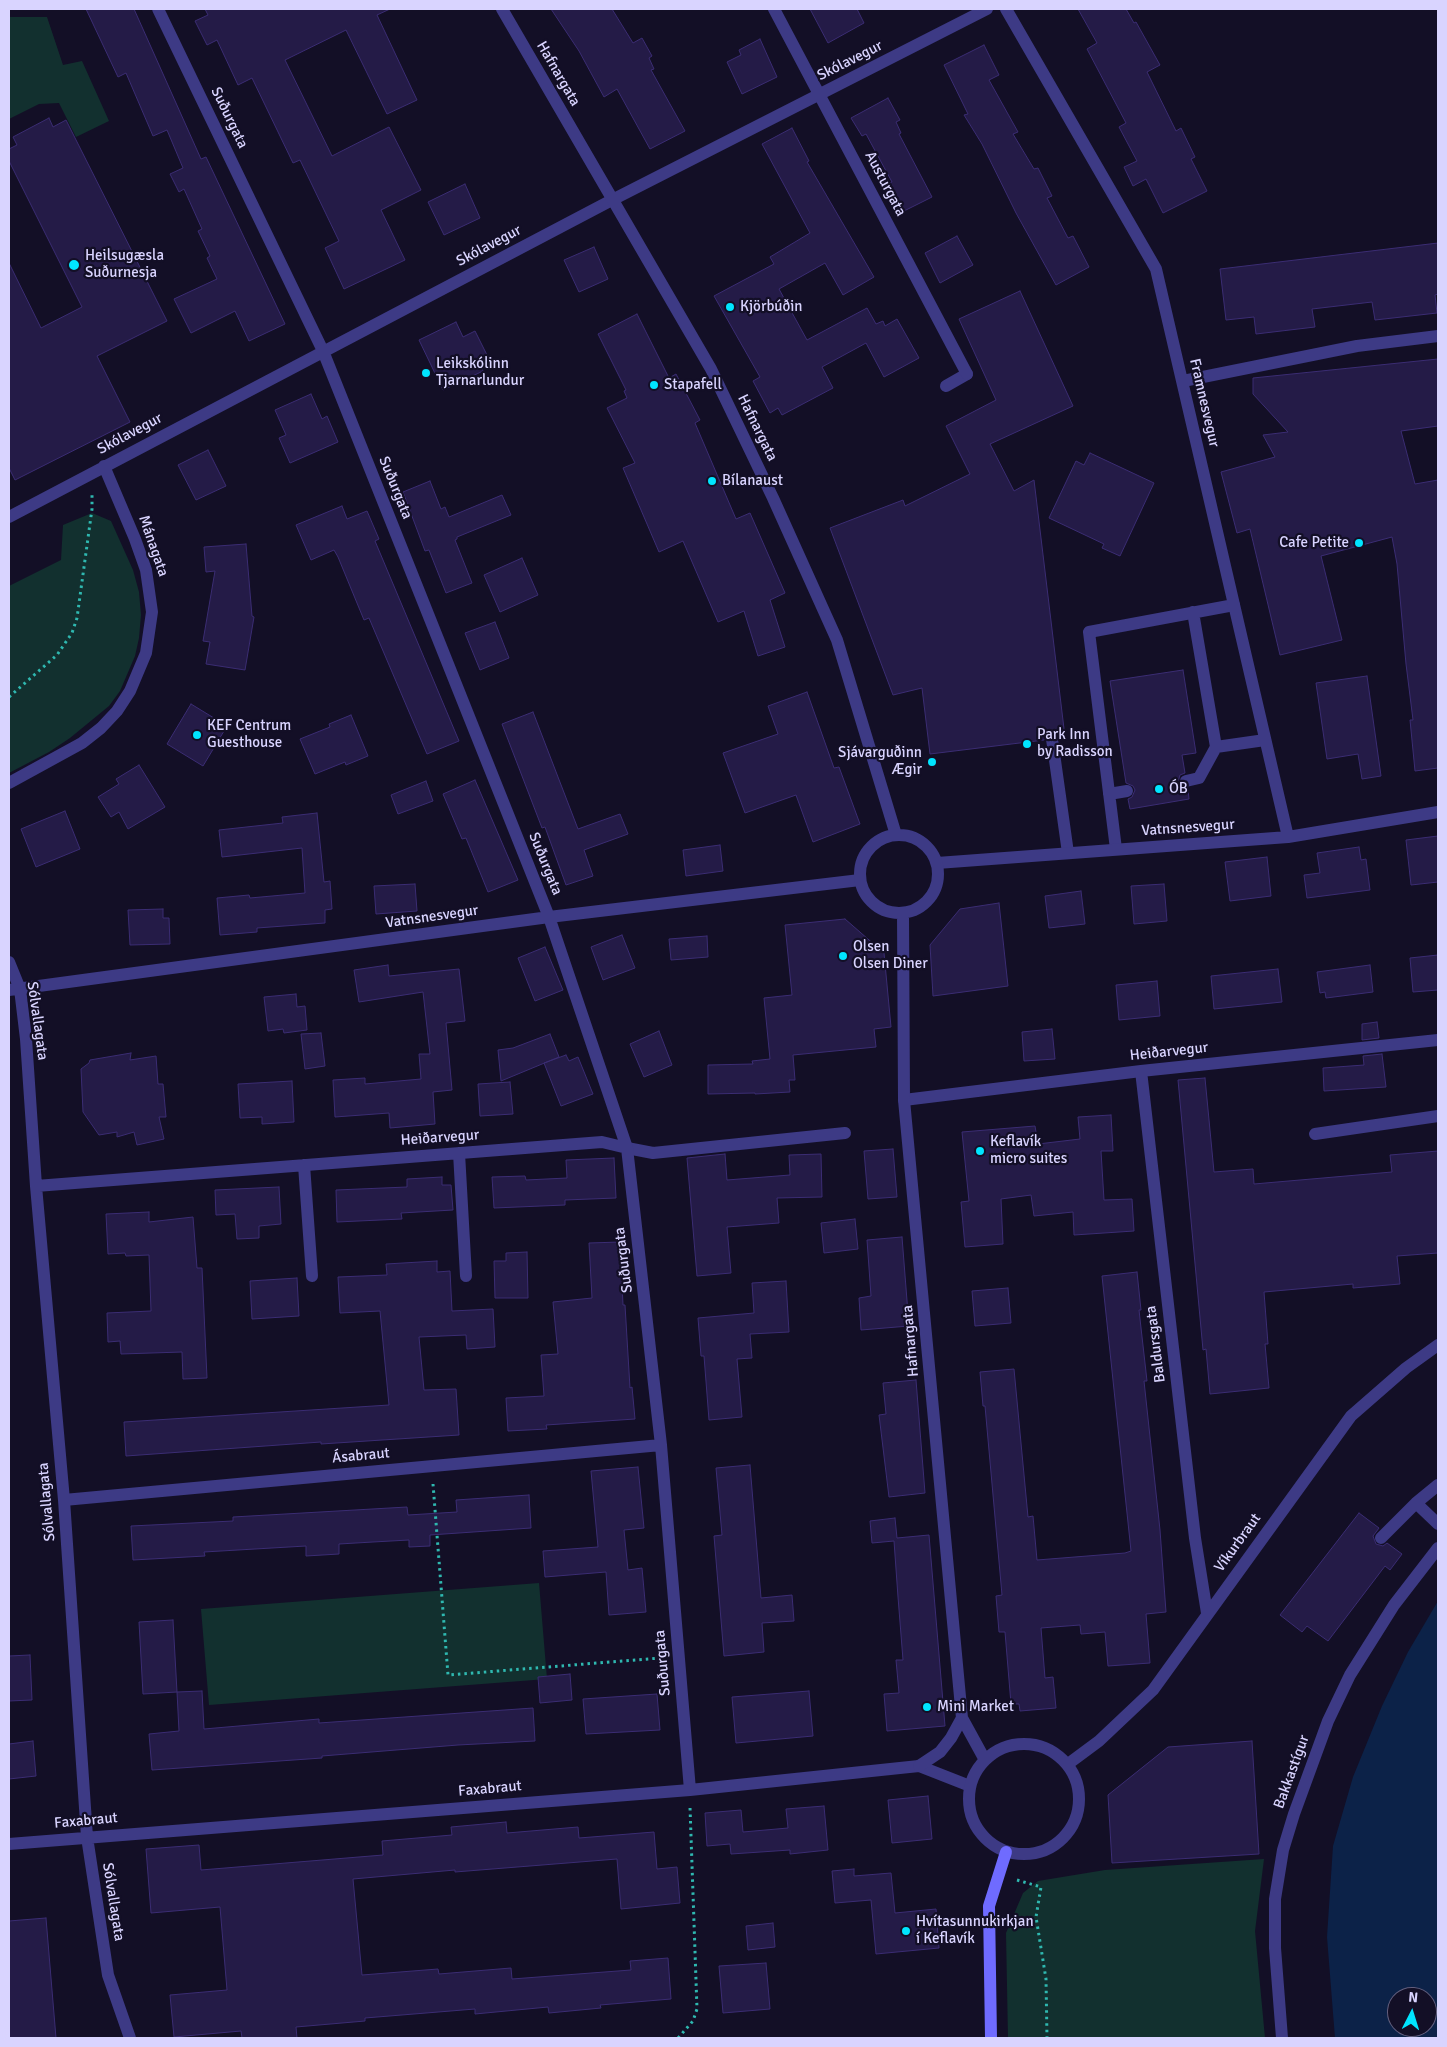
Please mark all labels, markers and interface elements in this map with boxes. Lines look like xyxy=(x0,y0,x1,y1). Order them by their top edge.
street label: Skólavegur xyxy=(814,37,886,85)
street label: Hafnargata xyxy=(532,38,584,110)
street label: Suðurgata xyxy=(206,84,252,152)
street label: Austurgata xyxy=(860,149,910,219)
street label: Skólavegur xyxy=(453,221,525,271)
place label: Heilsugæsla Suðurnesja xyxy=(85,247,164,282)
marker: Heilsugæsla Suðurnesja xyxy=(67,258,81,272)
place label: Kjörbúðin xyxy=(740,298,803,316)
marker: Kjörbúðin xyxy=(724,301,736,313)
place label: Leikskólinn Tjarnarlundur xyxy=(436,355,524,390)
street label: Framnesvegur xyxy=(1185,357,1223,449)
marker: Leikskólinn Tjarnarlundur xyxy=(420,367,432,379)
place label: Stapafell xyxy=(664,376,722,394)
marker: Stapafell xyxy=(648,379,660,391)
street label: Hafnargata xyxy=(733,392,781,464)
street label: Skólavegur xyxy=(94,409,166,459)
street label: Suðurgata xyxy=(374,454,416,522)
place label: Bílanaust xyxy=(722,472,783,490)
marker: Bílanaust xyxy=(706,475,718,487)
street label: Mánagata xyxy=(134,513,172,579)
place label: Cafe Petite xyxy=(1279,534,1349,552)
marker: Cafe Petite xyxy=(1353,537,1365,549)
place label: KEF Centrum Guesthouse xyxy=(207,717,291,752)
place label: Park Inn by Radisson xyxy=(1037,726,1113,761)
marker: KEF Centrum Guesthouse xyxy=(191,729,203,741)
marker: Park Inn by Radisson xyxy=(1021,738,1033,750)
place label: Sjávarguðinn Ægir xyxy=(838,744,922,779)
marker: Sjávarguðinn Ægir xyxy=(926,756,938,768)
place label: ÓB xyxy=(1169,780,1188,798)
marker: ÓB xyxy=(1153,783,1165,795)
street label: Vatnsnesvegur xyxy=(1141,816,1235,840)
street label: Suðurgata xyxy=(524,830,566,898)
street label: Vatnsnesvegur xyxy=(384,902,480,932)
place label: Olsen Olsen Diner xyxy=(853,938,928,973)
marker: Olsen Olsen Diner xyxy=(837,950,849,962)
street label: Sólvallagata xyxy=(23,981,51,1061)
street label: Heiðarvegur xyxy=(1129,1039,1209,1065)
street label: Heiðarvegur xyxy=(400,1126,480,1150)
place label: Keflavík micro suites xyxy=(990,1133,1067,1168)
marker: Keflavík micro suites xyxy=(974,1145,986,1157)
street label: Suðurgata xyxy=(611,1226,637,1294)
street label: Hafnargata xyxy=(899,1304,923,1378)
street label: Baldursgata xyxy=(1142,1304,1170,1384)
street label: Ásabraut xyxy=(331,1445,391,1467)
street label: Sólvallagata xyxy=(35,1462,59,1542)
street label: Víkurbraut xyxy=(1211,1510,1265,1576)
street label: Suðurgata xyxy=(651,1629,675,1697)
place label: Mini Market xyxy=(937,1698,1014,1716)
marker: Mini Market xyxy=(921,1701,933,1713)
street label: Bakkastígur xyxy=(1270,1733,1314,1811)
street label: Faxabraut xyxy=(457,1777,523,1801)
street label: Faxabraut xyxy=(53,1809,119,1833)
street label: Sólvallagata xyxy=(98,1861,128,1943)
place label: Hvítasunnukirkjan í Keflavík xyxy=(916,1913,1034,1948)
marker: Hvítasunnukirkjan í Keflavík xyxy=(900,1925,912,1937)
north arrow xyxy=(1387,1987,1437,2037)
text: N xyxy=(1408,1989,1419,2006)

